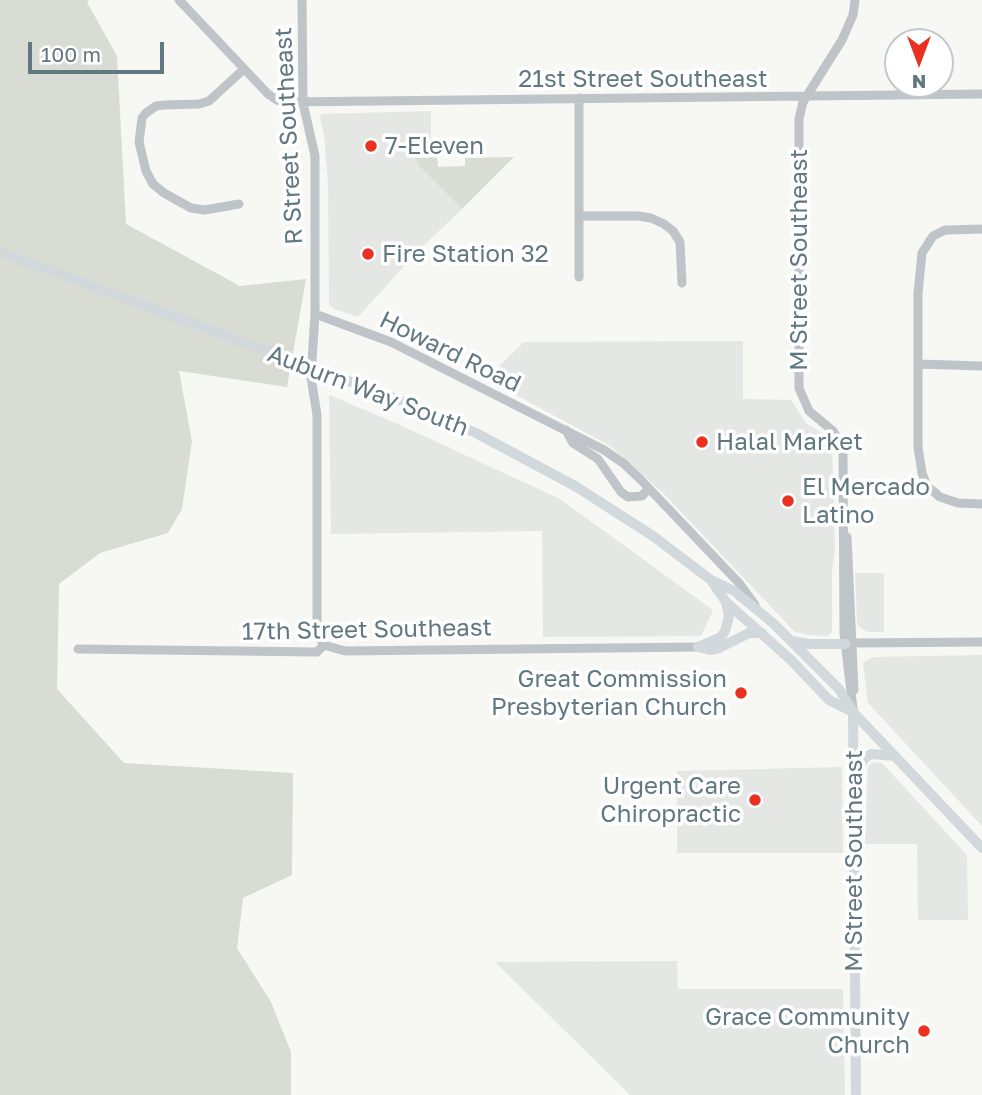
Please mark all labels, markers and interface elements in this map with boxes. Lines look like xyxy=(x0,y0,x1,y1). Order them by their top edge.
street label: R Street Southeast xyxy=(269,26,309,246)
scale bar xyxy=(32,28,168,72)
north arrow xyxy=(884,28,954,98)
text: 100 m xyxy=(41,41,101,67)
street label: 21st Street Southeast xyxy=(518,65,768,93)
text: N xyxy=(912,71,926,94)
place label: 7-Eleven xyxy=(385,132,484,160)
marker: 7-Eleven xyxy=(363,138,379,154)
street label: M Street Southeast xyxy=(785,149,813,371)
place label: Fire Station 32 xyxy=(382,240,549,268)
marker: Fire Station 32 xyxy=(360,246,376,262)
street label: Howard Road xyxy=(375,305,525,399)
street label: Auburn Way South xyxy=(264,339,472,443)
place label: Halal Market xyxy=(716,428,863,456)
marker: Halal Market xyxy=(694,434,710,450)
place label: El Mercado Latino xyxy=(802,473,930,529)
marker: El Mercado Latino xyxy=(780,493,796,509)
street label: 17th Street Southeast xyxy=(242,613,492,647)
place label: Great Commission Presbyterian Church xyxy=(491,665,727,721)
marker: Great Commission Presbyterian Church xyxy=(733,685,749,701)
street label: M Street Southeast xyxy=(840,750,868,972)
place label: Urgent Care Chiropractic xyxy=(600,772,741,828)
marker: Urgent Care Chiropractic xyxy=(747,792,763,808)
place label: Grace Community Church xyxy=(705,1003,910,1059)
marker: Grace Community Church xyxy=(916,1023,932,1039)

